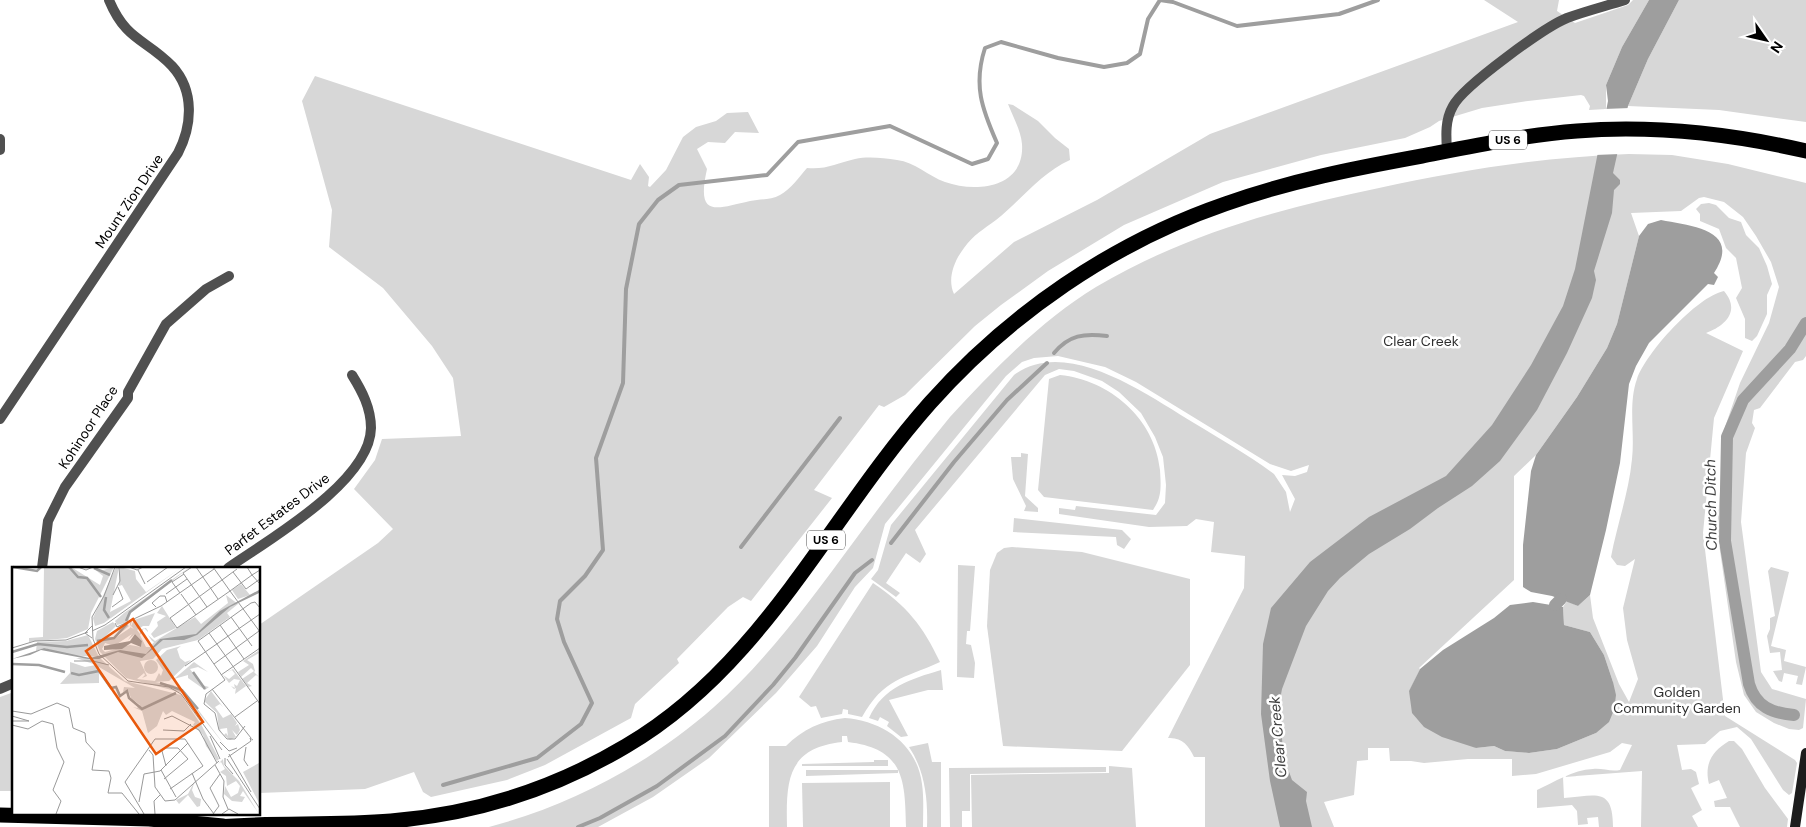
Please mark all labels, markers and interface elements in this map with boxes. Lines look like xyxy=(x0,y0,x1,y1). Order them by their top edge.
north arrow xyxy=(1741,15,1791,65)
text: N xyxy=(1766,38,1787,57)
road number: US 6 xyxy=(1489,130,1527,150)
street label: Mount Zion Drive xyxy=(91,151,167,251)
park label: Clear Creek xyxy=(1383,332,1459,350)
street label: Kohinoor Place xyxy=(54,382,122,472)
water label: Church Ditch xyxy=(1700,459,1722,551)
street label: Parfet Estates Drive xyxy=(221,469,333,559)
road number: US 6 xyxy=(807,530,845,550)
inset map xyxy=(12,567,260,814)
park label: Golden Community Garden xyxy=(1613,683,1741,717)
water label: Clear Creek xyxy=(1264,695,1292,779)

